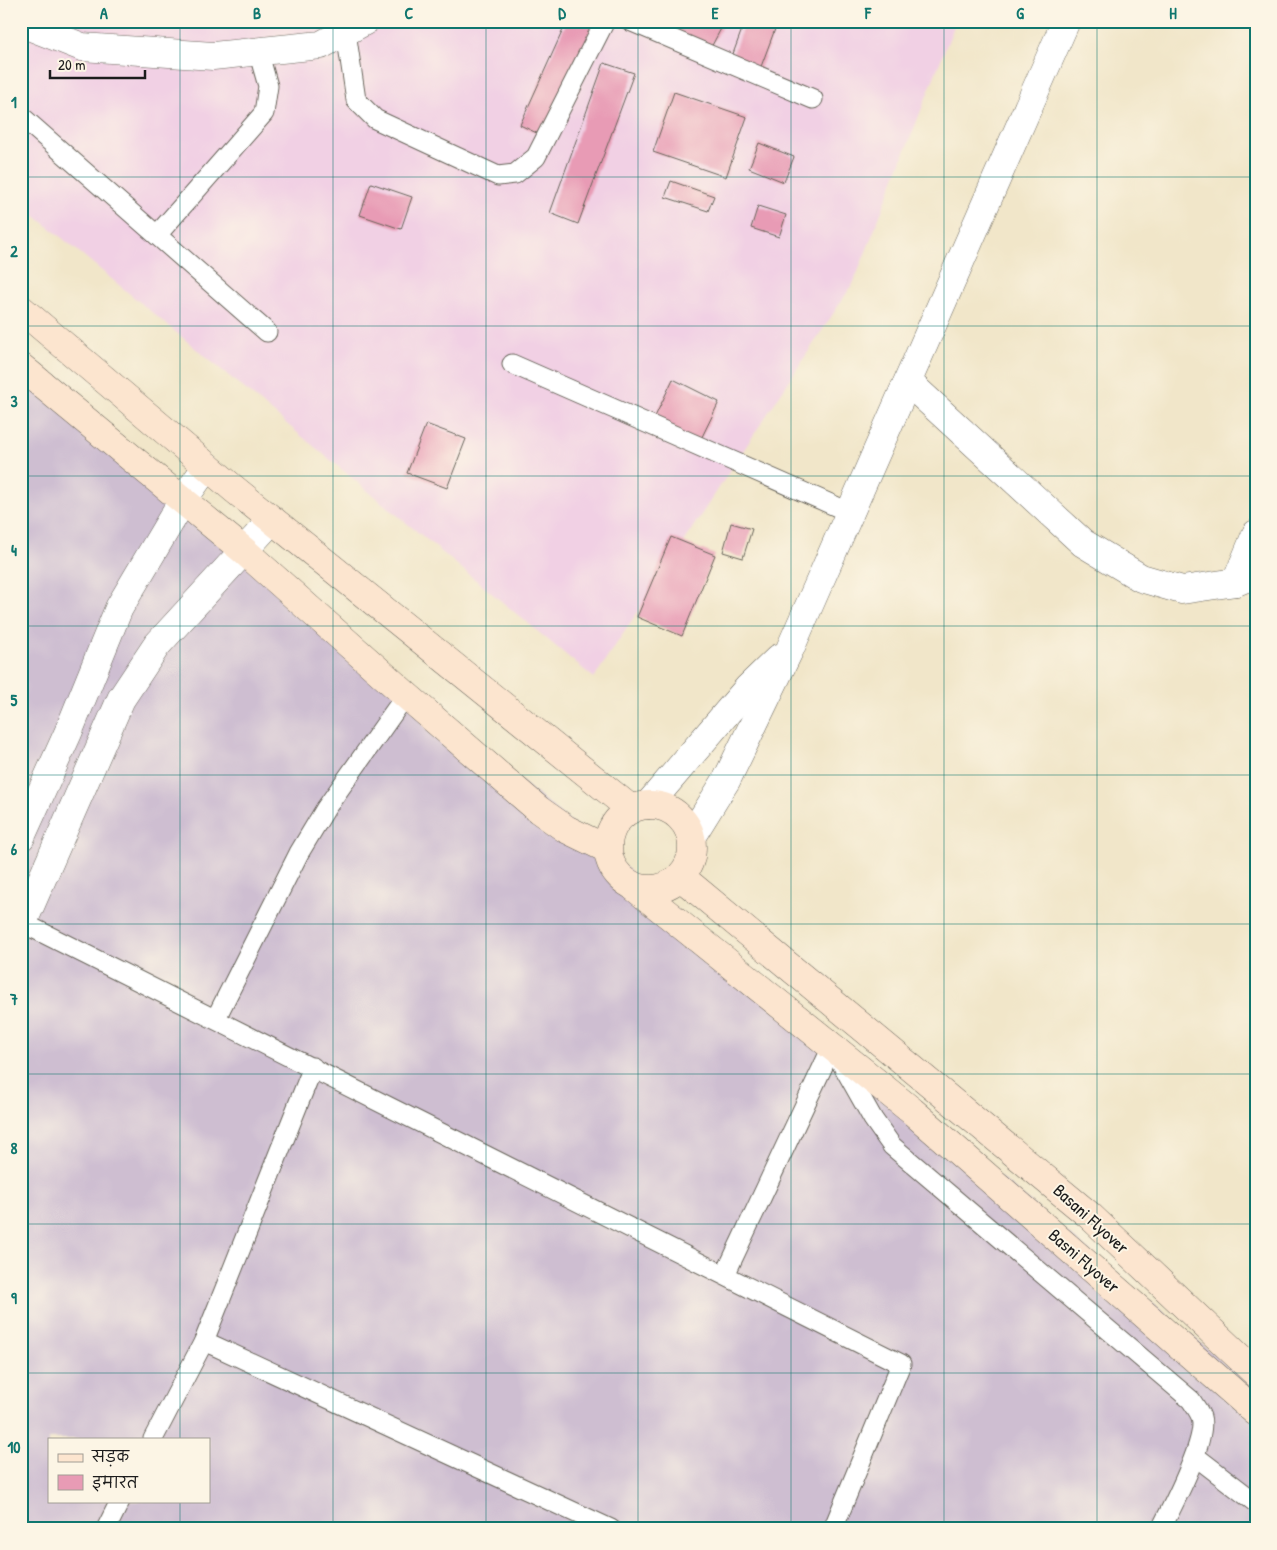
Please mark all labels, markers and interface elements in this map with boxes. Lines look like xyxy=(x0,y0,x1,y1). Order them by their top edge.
text: A xyxy=(100,2,108,24)
text: B xyxy=(253,2,261,24)
text: C xyxy=(405,2,414,24)
text: D xyxy=(558,2,566,24)
text: E xyxy=(711,2,719,24)
text: F xyxy=(864,2,872,24)
text: G xyxy=(1016,2,1024,24)
text: H xyxy=(1169,2,1177,24)
scale bar xyxy=(50,48,145,80)
text: 20 m xyxy=(58,54,85,75)
text: 1 xyxy=(11,91,17,113)
text: 2 xyxy=(10,240,18,262)
text: 3 xyxy=(10,390,18,412)
text: 4 xyxy=(11,539,17,561)
text: 5 xyxy=(11,689,18,711)
text: 6 xyxy=(11,838,18,860)
text: 7 xyxy=(9,988,18,1010)
text: 8 xyxy=(11,1137,18,1159)
street label: Basani Flyover xyxy=(1048,1178,1135,1259)
street label: Basni Flyover xyxy=(1043,1223,1125,1299)
text: 9 xyxy=(11,1287,17,1309)
text: 10 xyxy=(8,1436,20,1458)
legend xyxy=(48,1438,210,1502)
text: सड़क xyxy=(91,1446,130,1467)
text: इमारत xyxy=(92,1472,139,1493)

